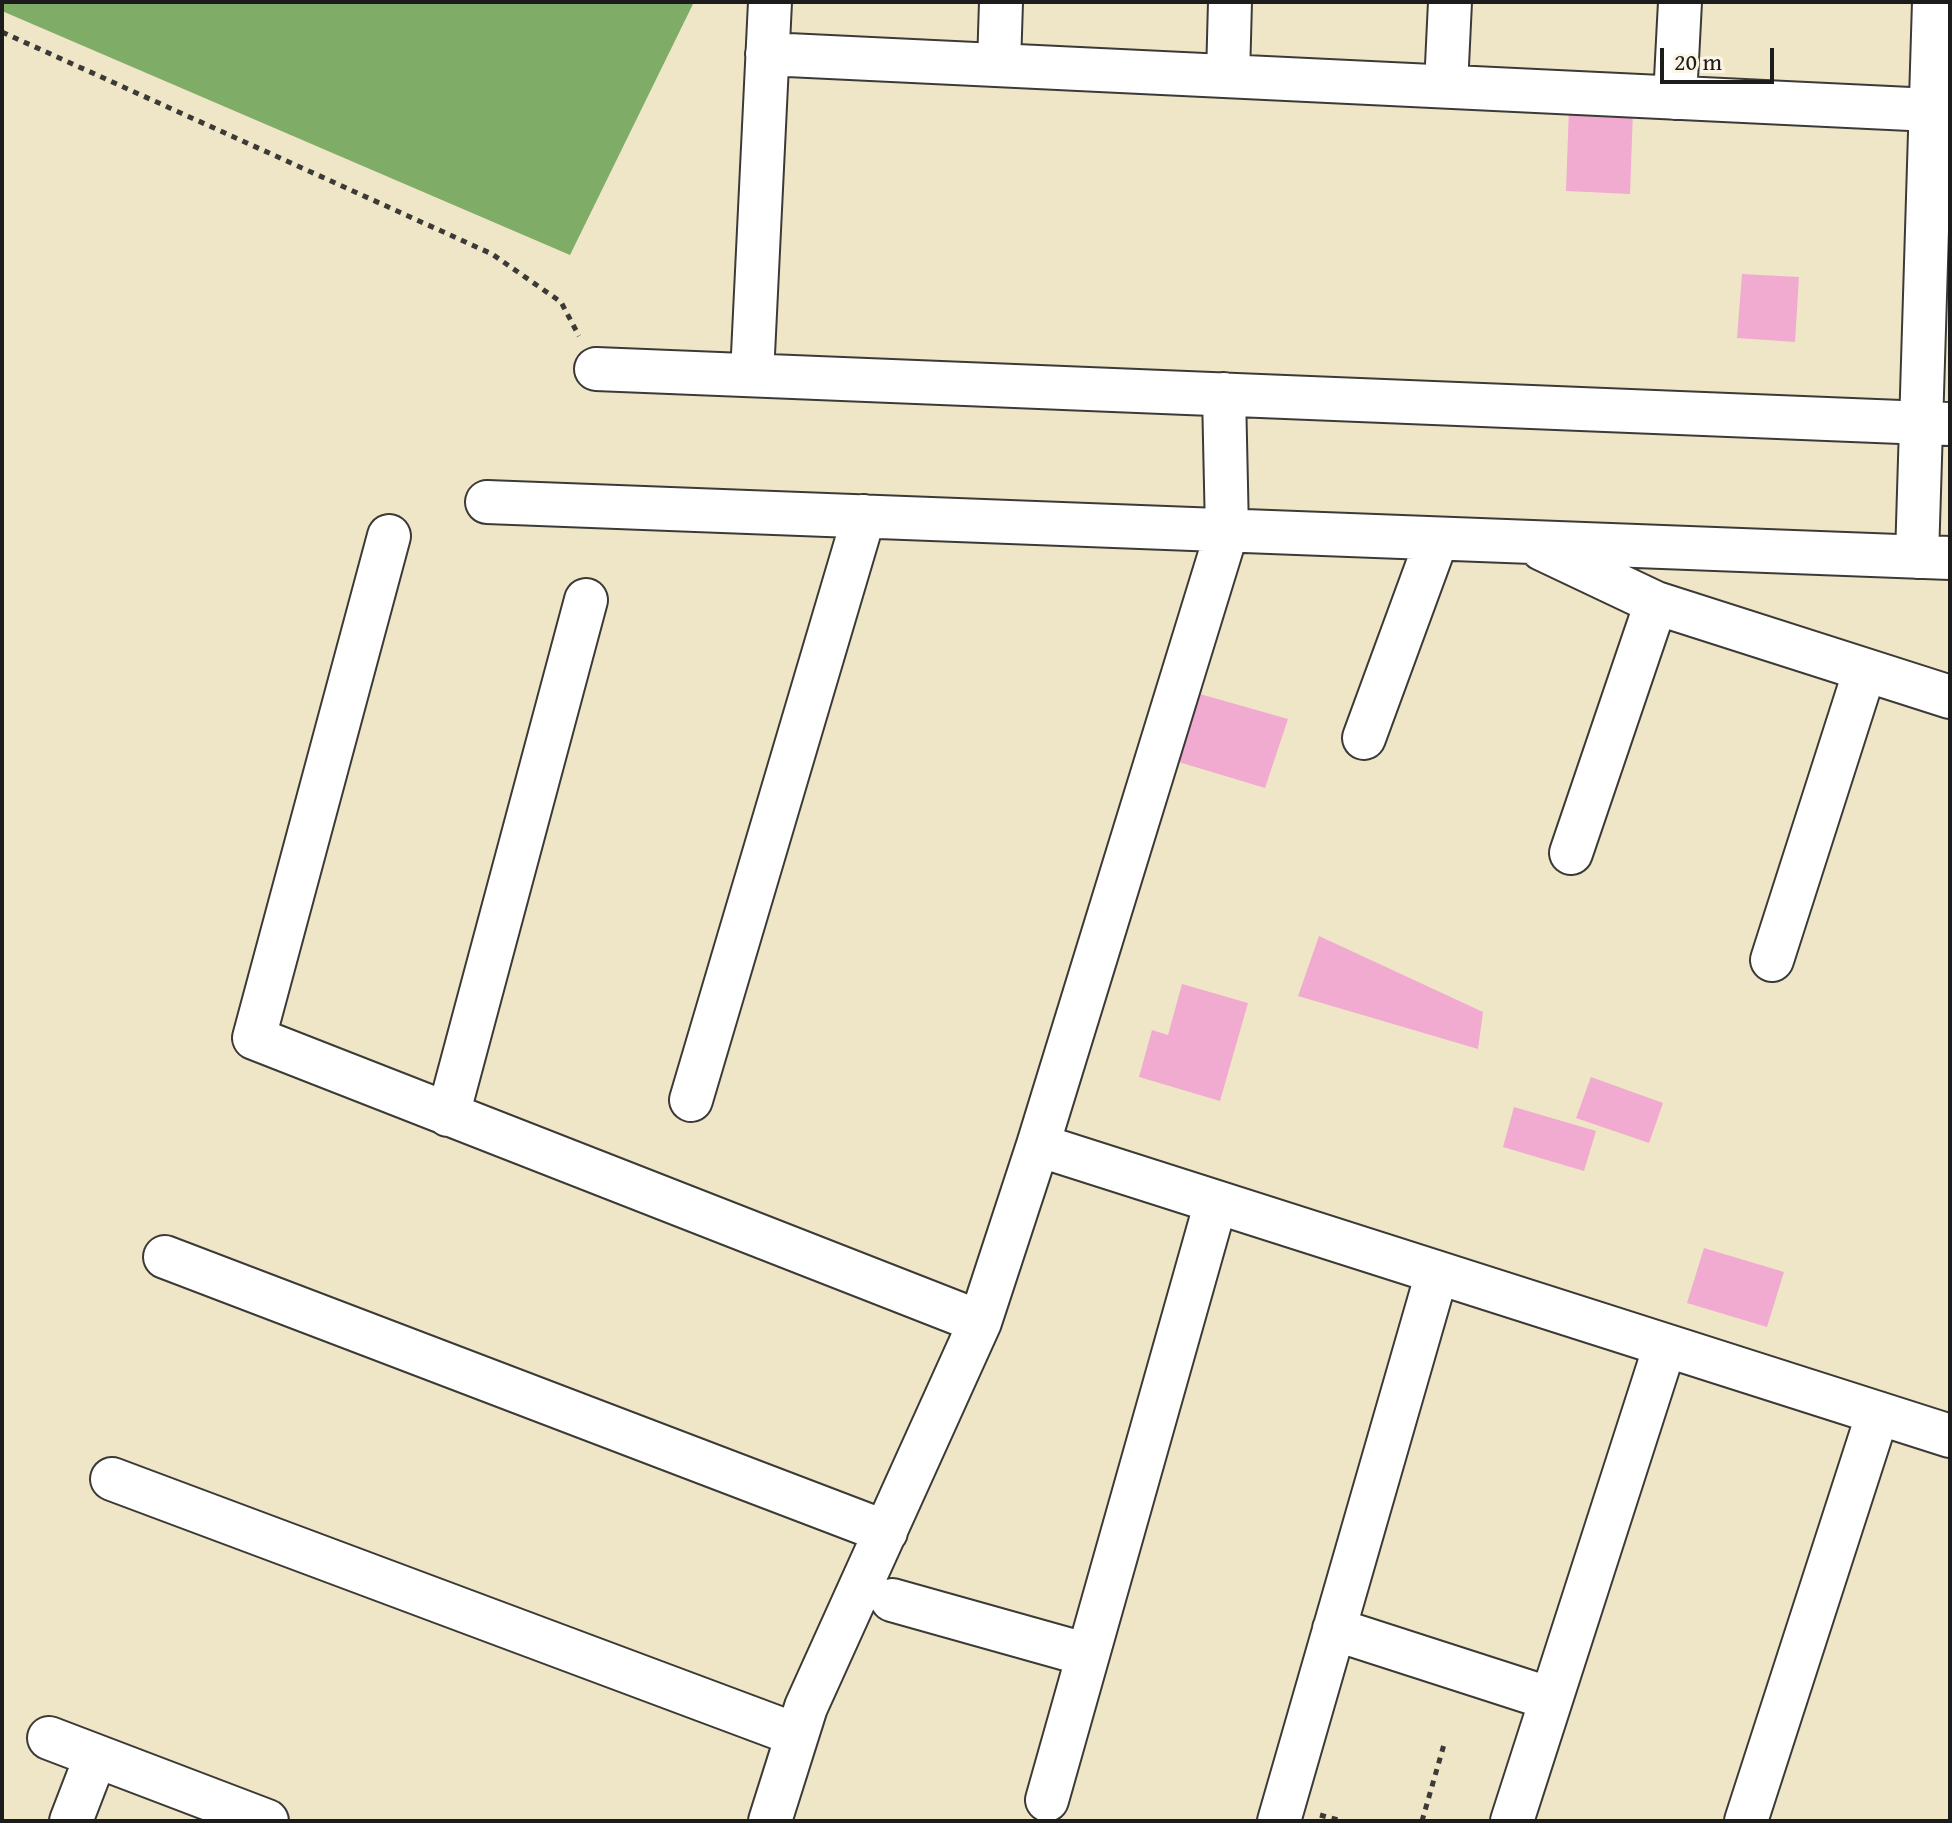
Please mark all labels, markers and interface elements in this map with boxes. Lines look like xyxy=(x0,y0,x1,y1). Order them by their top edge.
scale bar xyxy=(1664,32,1778,82)
text: 20 m xyxy=(1674,44,1722,79)

